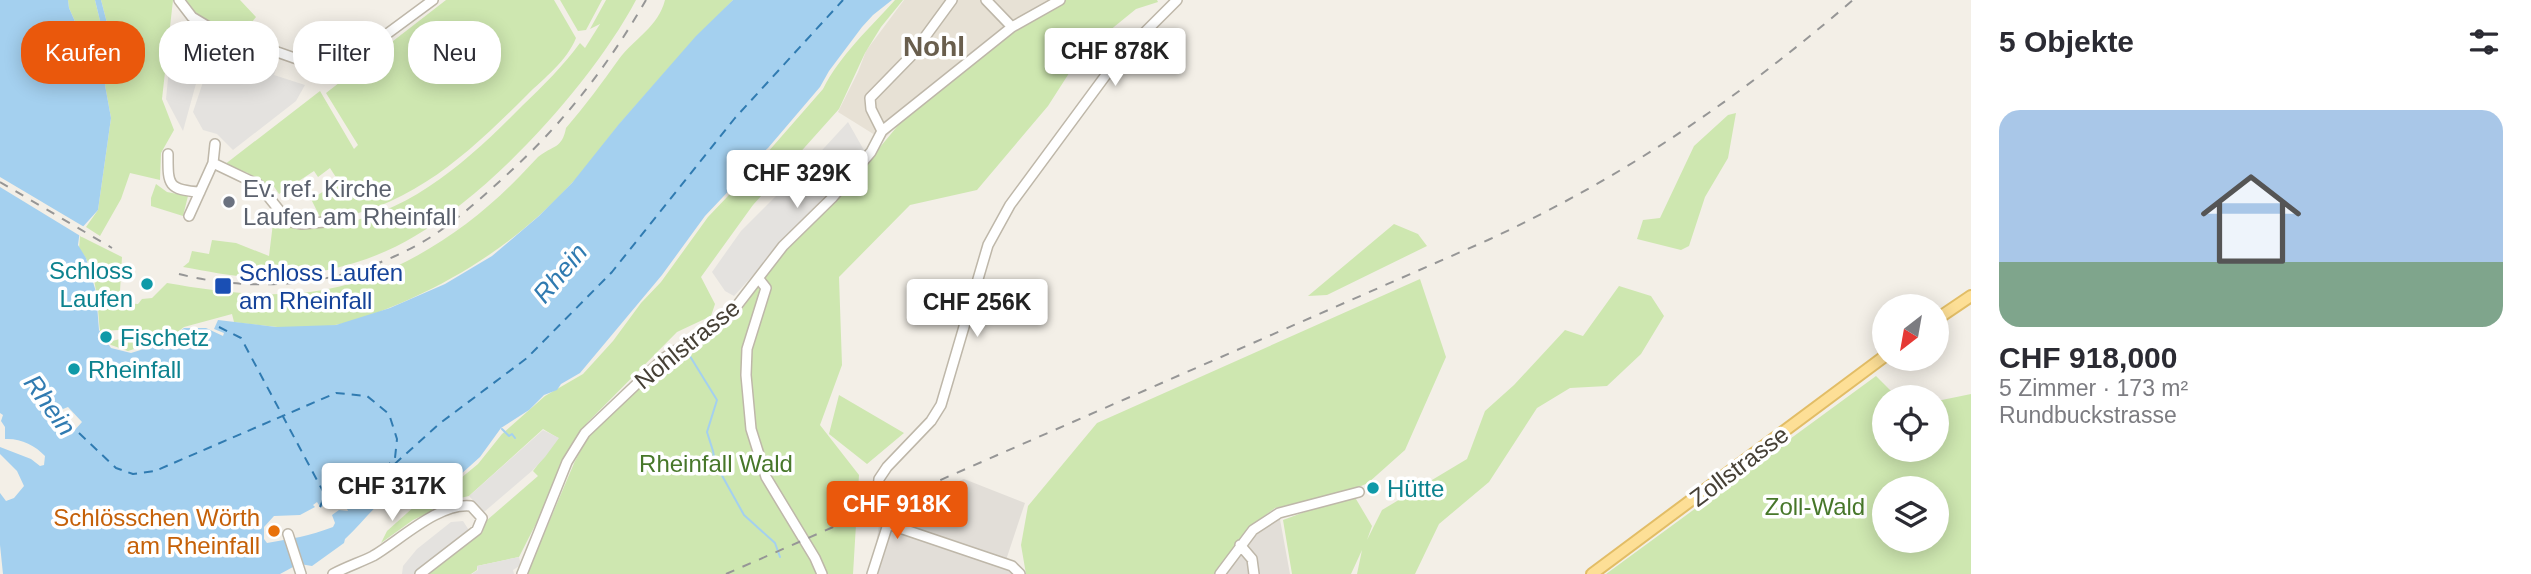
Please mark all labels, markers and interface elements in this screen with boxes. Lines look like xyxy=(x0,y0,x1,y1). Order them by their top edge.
chip: Kaufen xyxy=(21,21,145,84)
chip: Mieten xyxy=(159,21,279,84)
chip: Filter xyxy=(293,21,394,84)
chip: Neu xyxy=(408,21,501,84)
icon: filters xyxy=(2465,23,2503,61)
text: 5 Objekte xyxy=(1999,25,2134,58)
pin: CHF 878K xyxy=(1043,28,1187,88)
district label: Nohl xyxy=(903,31,965,62)
text: CHF 878K xyxy=(1061,38,1169,64)
pin: CHF 329K xyxy=(725,150,869,210)
icon: home xyxy=(2188,156,2314,282)
text: CHF 329K xyxy=(743,160,851,186)
place label: Ev. ref. Kirche Laufen am Rheinfall xyxy=(243,175,456,230)
marker: Ev. ref. Kirche Laufen am Rheinfall xyxy=(221,194,237,210)
water label: Rhein xyxy=(527,237,593,309)
place label: Schloss Laufen xyxy=(49,257,133,312)
place label: Schloss Laufen am Rheinfall xyxy=(239,259,403,314)
marker: Schloss Laufen xyxy=(139,276,155,292)
marker: Schloss Laufen am Rheinfall xyxy=(213,276,233,296)
pin: CHF 256K xyxy=(905,280,1049,339)
text: CHF 256K xyxy=(923,289,1031,315)
street label: Nohlstrasse xyxy=(629,294,745,394)
north arrow xyxy=(1872,294,1950,371)
map controls xyxy=(1872,294,1949,553)
place label: Fischetz xyxy=(120,324,209,351)
marker: Fischetz xyxy=(98,329,114,345)
text: CHF 918,000 xyxy=(1999,341,2177,374)
place label: Rheinfall xyxy=(88,356,181,383)
marker: Rheinfall xyxy=(66,361,82,377)
water label: Rhein xyxy=(18,369,82,441)
text: 5 Zimmer · 173 m² xyxy=(1999,375,2188,401)
button: locate xyxy=(1872,385,1949,462)
text: Rundbuckstrasse xyxy=(1999,402,2177,428)
street label: Zollstrasse xyxy=(1685,420,1793,512)
park label: Rheinfall Wald xyxy=(639,450,793,477)
pin: CHF 317K xyxy=(320,463,464,523)
text: CHF 317K xyxy=(338,473,446,499)
place label: Hütte xyxy=(1387,475,1444,502)
button: layers xyxy=(1872,476,1949,553)
marker: Hütte xyxy=(1365,480,1381,496)
pin: CHF 918K xyxy=(825,482,969,541)
text: CHF 918K xyxy=(843,491,951,517)
park label: Zoll-Wald xyxy=(1765,493,1865,520)
place label: Schlösschen Wörth am Rheinfall xyxy=(53,504,260,559)
marker: Schlösschen Wörth am Rheinfall xyxy=(266,523,282,539)

